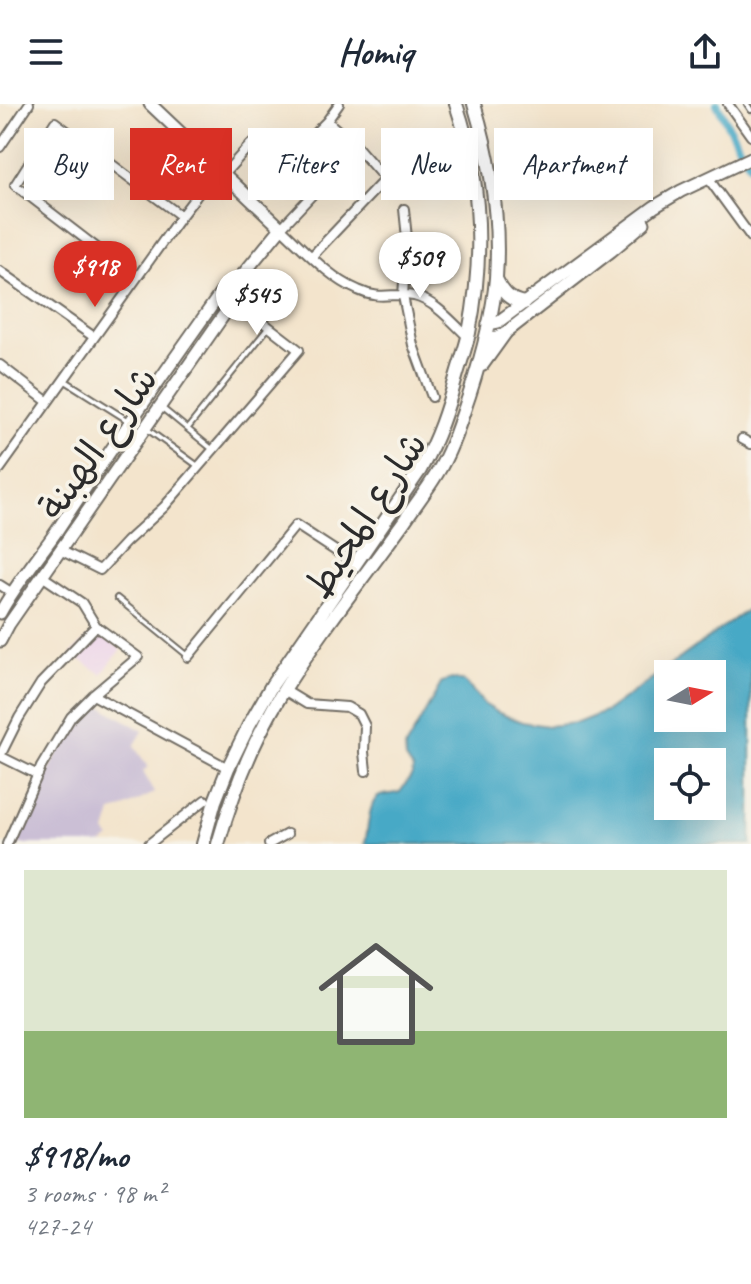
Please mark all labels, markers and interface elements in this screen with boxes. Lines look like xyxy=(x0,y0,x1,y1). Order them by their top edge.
text: Homiq xyxy=(338,29,413,75)
icon: menu xyxy=(24,30,68,74)
icon: share xyxy=(683,30,727,74)
chip: Buy xyxy=(24,128,114,200)
chip: Rent xyxy=(130,128,232,200)
chip: Filters xyxy=(248,128,365,200)
chip: New xyxy=(381,128,478,200)
chip: Apartment xyxy=(494,128,653,200)
pin: $509 xyxy=(373,232,467,300)
pin: $918 xyxy=(48,241,142,309)
text: $509 xyxy=(397,241,443,274)
text: $918 xyxy=(72,250,118,283)
pin: $545 xyxy=(210,269,304,337)
text: $545 xyxy=(234,278,280,311)
street label: شارع الهبنة xyxy=(28,357,170,530)
street label: شارع المحيط xyxy=(295,423,440,609)
north arrow xyxy=(654,660,726,732)
map controls xyxy=(654,660,726,820)
button: locate xyxy=(654,748,726,820)
icon: home xyxy=(304,922,448,1066)
text: $918/mo xyxy=(24,1134,128,1177)
text: 3 rooms · 98 m² xyxy=(24,1177,165,1210)
text: 427-24 xyxy=(24,1210,91,1243)

